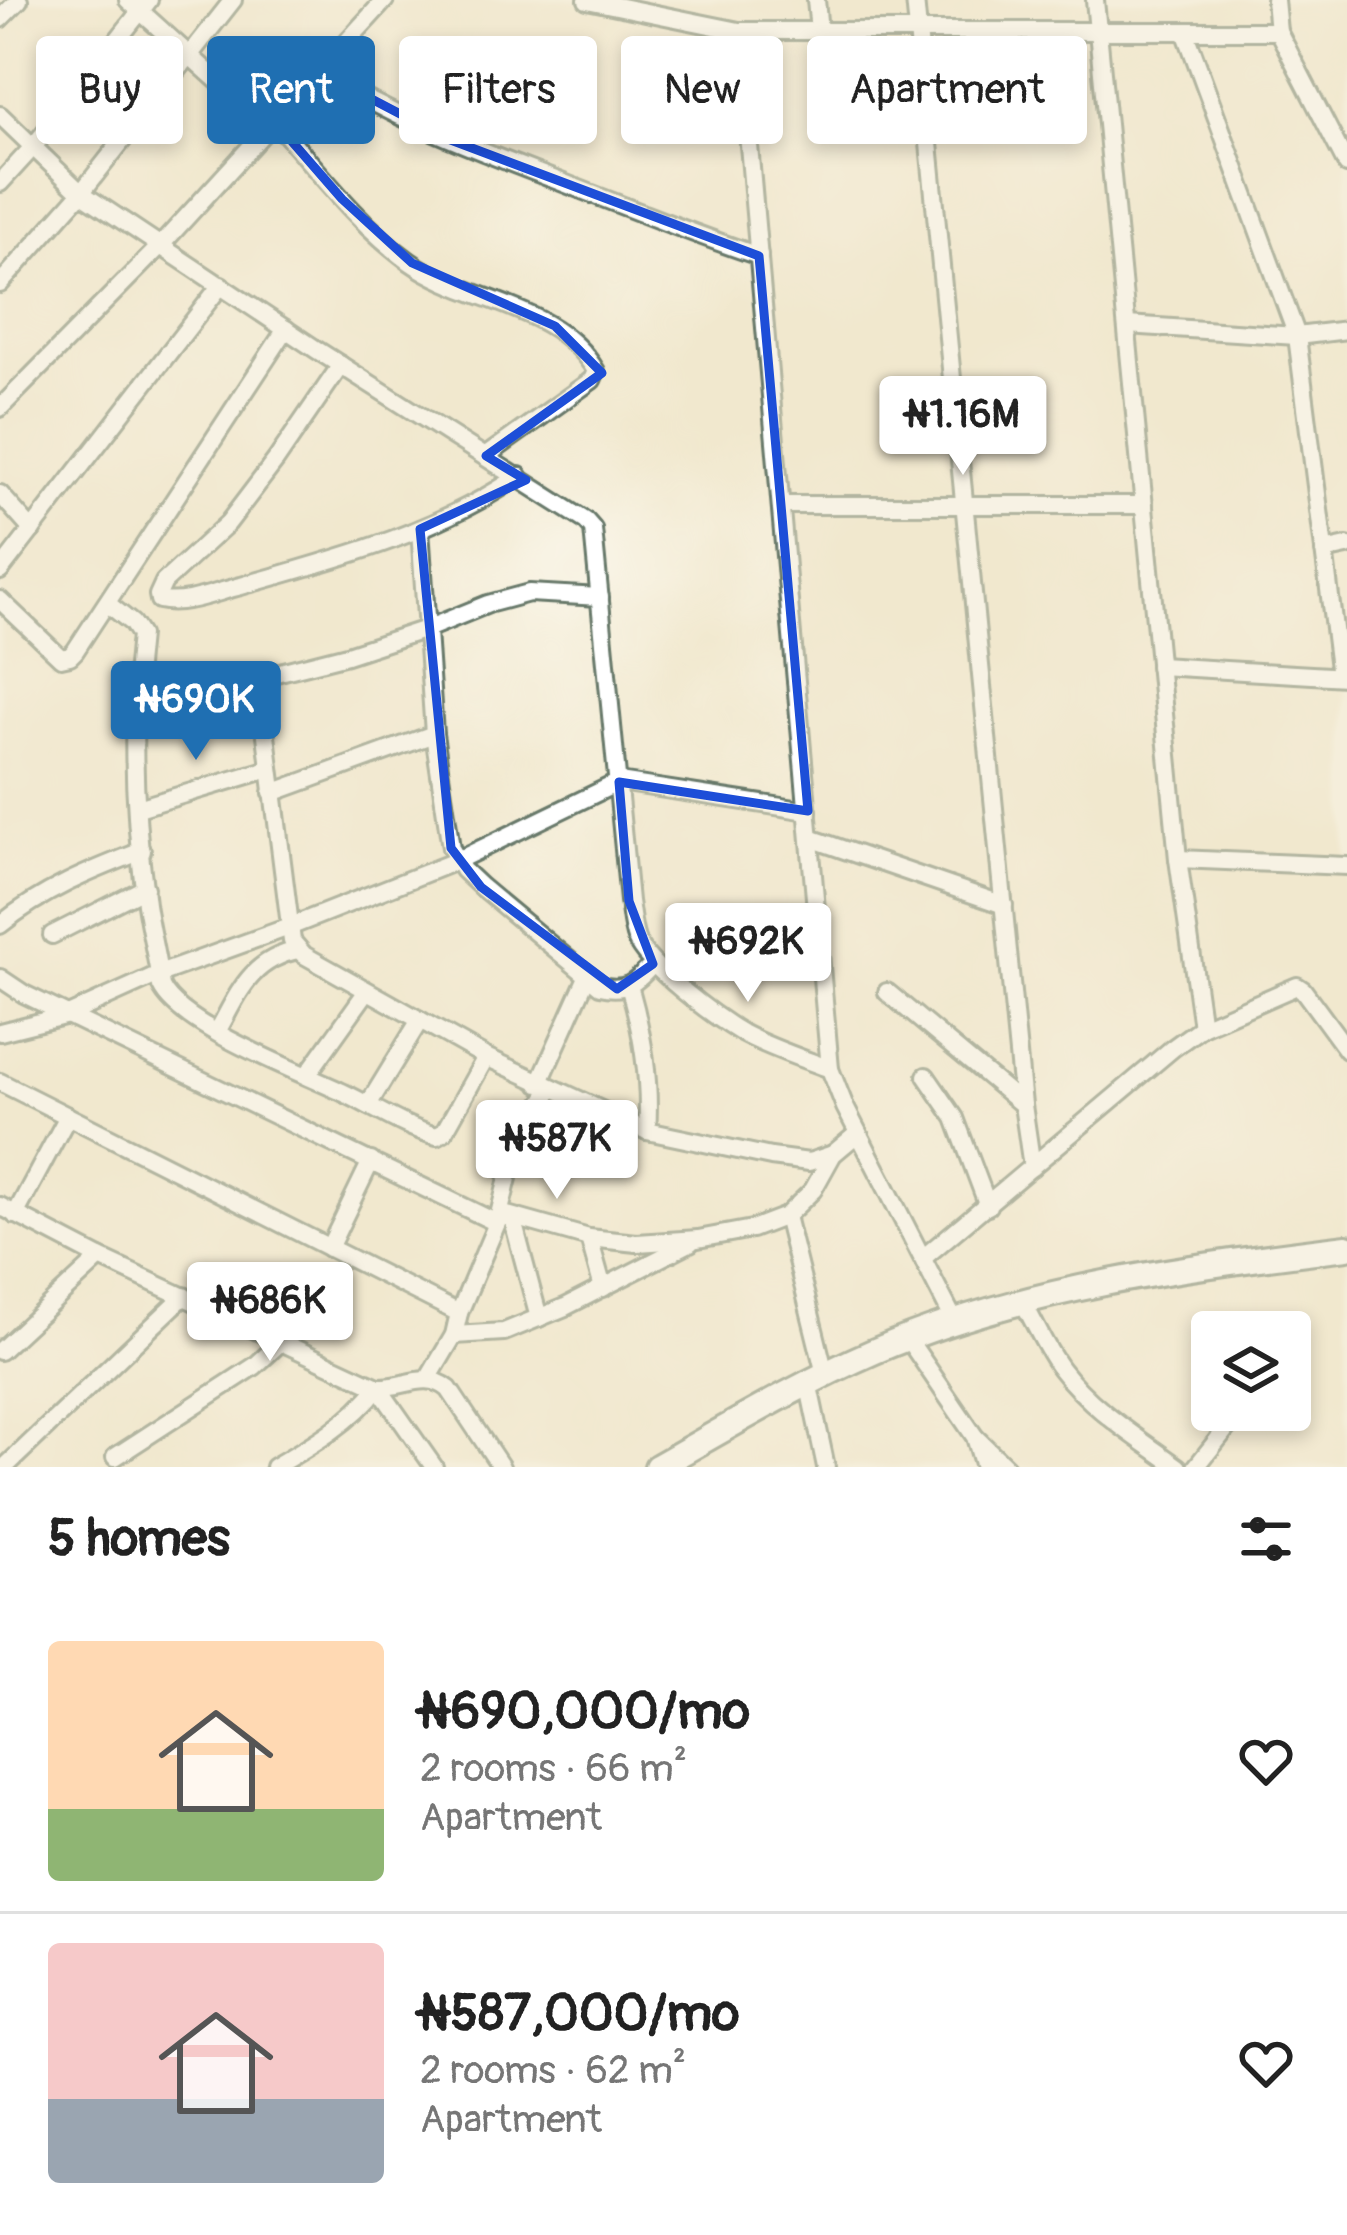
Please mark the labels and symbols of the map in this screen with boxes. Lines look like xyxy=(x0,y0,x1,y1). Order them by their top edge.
pin: ₦1.16M xyxy=(865,376,1061,478)
pin: ₦690K xyxy=(112,661,280,763)
pin: ₦692K xyxy=(664,903,832,1005)
pin: ₦587K xyxy=(473,1100,641,1202)
pin: ₦686K xyxy=(186,1262,354,1364)

